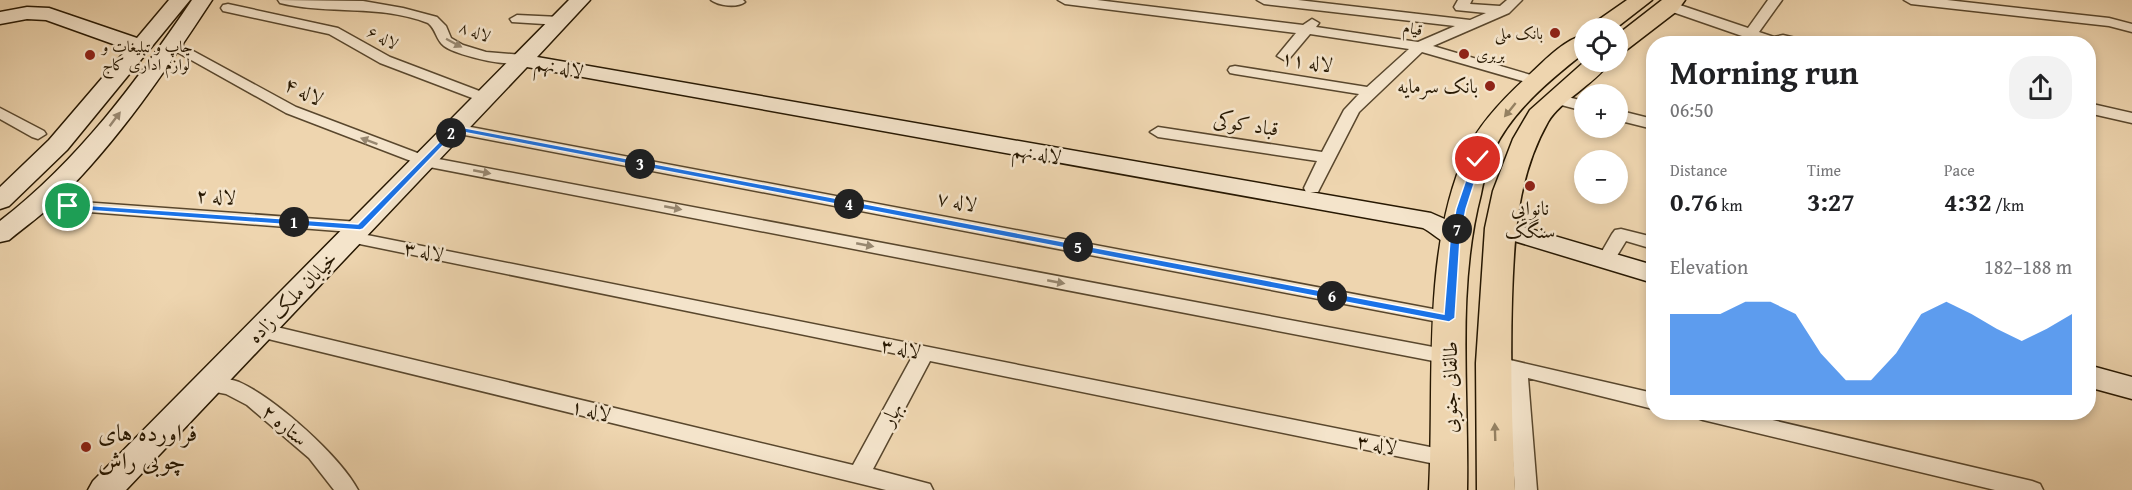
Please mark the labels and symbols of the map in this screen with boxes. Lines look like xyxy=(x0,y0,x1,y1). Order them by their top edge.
street label: لاله ۸ xyxy=(456,14,494,48)
street label: قیام xyxy=(1401,14,1425,45)
street label: لاله ۶ xyxy=(363,19,403,55)
place label: بانک ملی xyxy=(1495,21,1543,45)
marker: بانک ملی xyxy=(1548,26,1562,40)
place label: چاپ و تبلیغات و لوازم اداری کاج xyxy=(100,34,193,79)
one-way arrow xyxy=(445,38,463,48)
street label: لاله ۱۱ xyxy=(1279,42,1335,79)
place label: بربری xyxy=(1476,42,1505,66)
street label: لاله نهم xyxy=(531,47,586,91)
marker: بربری xyxy=(1457,47,1471,61)
marker: چاپ و تبلیغات و لوازم اداری کاج xyxy=(83,48,97,62)
street label: لاله ۴ xyxy=(280,69,328,112)
place label: بانک سرمایه xyxy=(1397,71,1478,100)
marker: بانک سرمایه xyxy=(1483,79,1497,93)
one-way arrow xyxy=(1505,102,1517,117)
street label: قباد کوکی xyxy=(1211,104,1281,143)
one-way arrow xyxy=(109,112,121,127)
pin: 2 xyxy=(436,118,466,148)
pin xyxy=(1452,133,1503,184)
street label: لاله نهم xyxy=(1009,134,1064,176)
one-way arrow xyxy=(360,135,378,145)
pin: 3 xyxy=(625,149,655,179)
one-way arrow xyxy=(472,168,491,177)
marker: نانوایی سنگک xyxy=(1523,179,1537,193)
pin xyxy=(42,180,93,231)
street label: لاله ۲ xyxy=(195,180,237,211)
street label: لاله ۷ xyxy=(935,182,979,219)
pin: 4 xyxy=(834,189,864,219)
place label: نانوایی سنگک xyxy=(1505,193,1555,245)
one-way arrow xyxy=(664,204,683,213)
pin: 1 xyxy=(279,207,309,237)
pin: 7 xyxy=(1442,214,1472,244)
street label: لاله ۳ xyxy=(402,232,446,269)
pin: 5 xyxy=(1063,232,1093,262)
one-way arrow xyxy=(855,241,874,250)
street label: خیابان ملک زاده xyxy=(240,244,343,349)
one-way arrow xyxy=(1047,278,1066,287)
pin: 6 xyxy=(1317,281,1347,311)
street label: لاله ۳ xyxy=(879,329,923,366)
street label: طالقانی جنوبی xyxy=(1435,341,1465,433)
street label: لاله ۱ xyxy=(568,391,614,428)
street label: ستاره ۲ xyxy=(256,397,315,453)
street label: بهار xyxy=(871,397,909,433)
place label: فراورده های چوبی راش xyxy=(98,415,197,478)
one-way arrow xyxy=(1490,422,1500,441)
street label: لاله ۳ xyxy=(1355,425,1399,462)
marker: فراورده های چوبی راش xyxy=(79,440,93,454)

